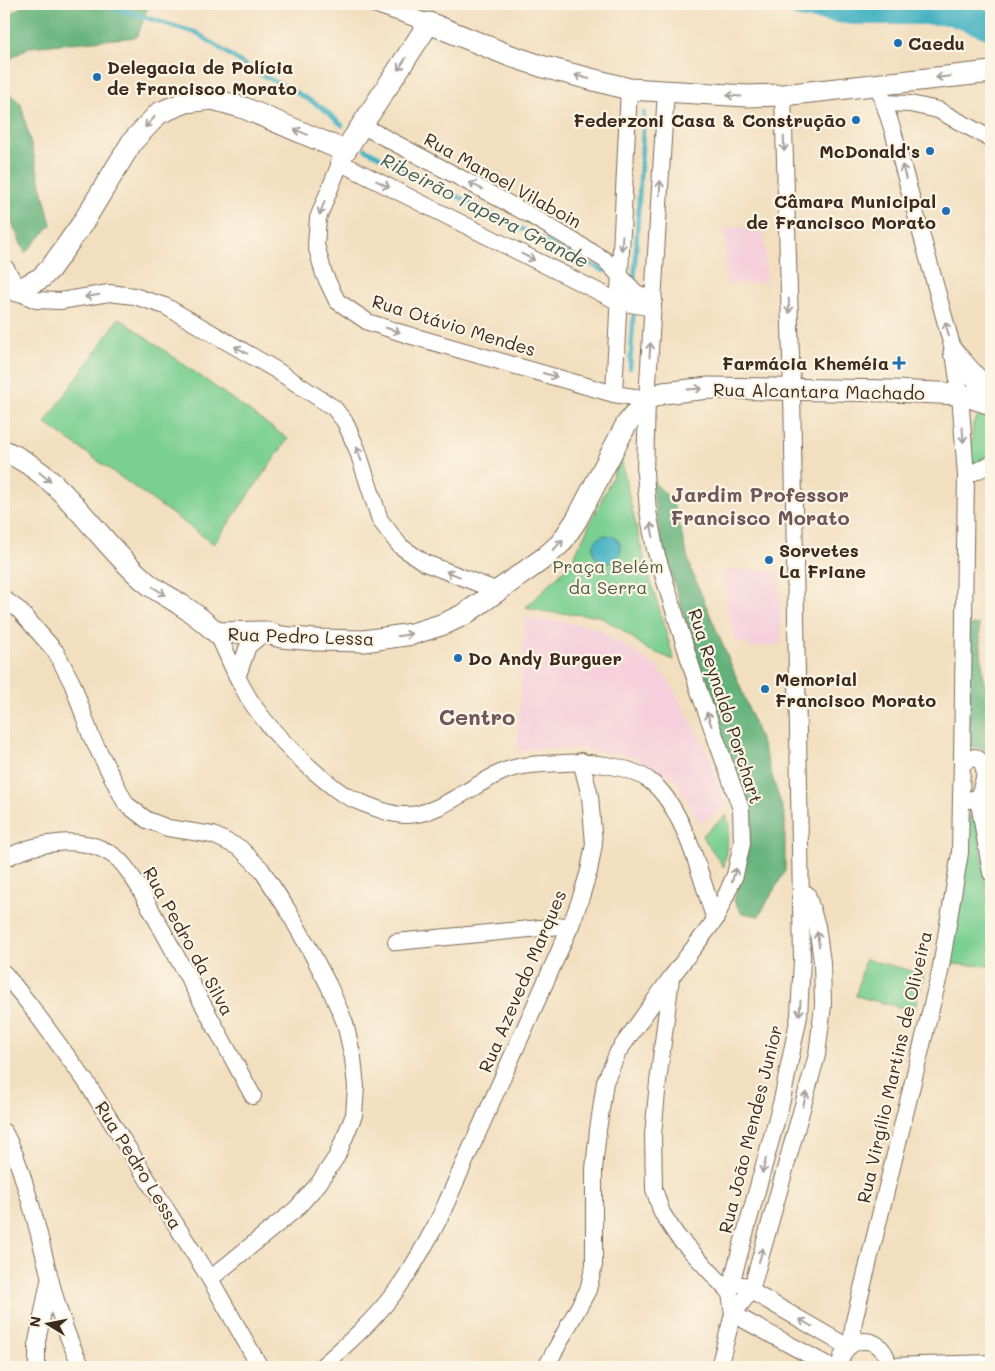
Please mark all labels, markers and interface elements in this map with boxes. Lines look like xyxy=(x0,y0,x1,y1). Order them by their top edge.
place label: Caedu xyxy=(908,31,965,55)
marker: Caedu xyxy=(892,37,904,49)
place label: Delegacia de Polícia de Francisco Morato xyxy=(107,55,297,100)
one-way arrow xyxy=(397,56,407,70)
marker: Delegacia de Polícia de Francisco Morato xyxy=(91,71,103,83)
one-way arrow xyxy=(575,72,591,81)
one-way arrow xyxy=(935,72,951,82)
one-way arrow xyxy=(726,91,742,100)
place label: Federzoni Casa & Construção xyxy=(573,108,846,132)
marker: Federzoni Casa & Construção xyxy=(850,114,862,126)
one-way arrow xyxy=(144,116,156,129)
one-way arrow xyxy=(293,126,308,135)
street label: Rua Manoel Vilaboin xyxy=(420,127,586,233)
one-way arrow xyxy=(779,136,788,152)
place label: McDonald's xyxy=(819,139,920,163)
marker: McDonald's xyxy=(924,145,936,157)
water label: Ribeirão Tapera Grande xyxy=(377,147,593,273)
one-way arrow xyxy=(899,165,908,181)
one-way arrow xyxy=(375,180,390,189)
one-way arrow xyxy=(468,181,483,191)
one-way arrow xyxy=(656,181,665,197)
place label: Câmara Municipal de Francisco Morato xyxy=(746,189,936,234)
one-way arrow xyxy=(316,200,326,215)
marker: Câmara Municipal de Francisco Morato xyxy=(940,205,952,217)
one-way arrow xyxy=(617,235,626,251)
one-way arrow xyxy=(520,253,535,262)
street label: Rua Otávio Mendes xyxy=(369,289,539,361)
one-way arrow xyxy=(84,291,100,301)
one-way arrow xyxy=(785,298,794,314)
one-way arrow xyxy=(942,321,952,337)
one-way arrow xyxy=(385,326,401,336)
one-way arrow xyxy=(646,343,655,359)
one-way arrow xyxy=(234,344,248,354)
place label: Farmácia Kheméia xyxy=(722,351,889,375)
marker: Farmácia Kheméia xyxy=(893,357,905,369)
one-way arrow xyxy=(541,371,557,381)
street label: Rua Alcantara Machado xyxy=(713,377,925,405)
one-way arrow xyxy=(686,384,702,394)
one-way arrow xyxy=(958,427,968,443)
one-way arrow xyxy=(353,446,363,462)
one-way arrow xyxy=(38,471,51,482)
district label: Jardim Professor Francisco Morato xyxy=(670,481,850,530)
one-way arrow xyxy=(646,523,656,539)
place label: Sorvetes La Friane xyxy=(779,538,866,583)
one-way arrow xyxy=(552,539,564,551)
park label: Praça Belém da Serra xyxy=(552,554,664,599)
marker: Sorvetes La Friane xyxy=(763,554,775,566)
one-way arrow xyxy=(446,569,461,578)
one-way arrow xyxy=(152,586,166,596)
street label: Rua Reynaldo Porchart xyxy=(683,605,769,807)
street label: Rua Pedro Lessa xyxy=(227,621,375,651)
one-way arrow xyxy=(396,630,412,640)
place label: Do Andy Burguer xyxy=(468,646,622,670)
marker: Do Andy Burguer xyxy=(452,652,464,664)
place label: Memorial Francisco Morato xyxy=(775,667,936,712)
marker: Memorial Francisco Morato xyxy=(759,683,771,695)
district label: Centro xyxy=(439,702,515,731)
one-way arrow xyxy=(704,712,713,728)
street label: Rua Pedro da Silva xyxy=(138,862,240,1020)
one-way arrow xyxy=(730,868,739,884)
street label: Rua Azevedo Marques xyxy=(473,886,571,1076)
street label: Rua Virgílio Martins de Oliveira xyxy=(851,929,937,1205)
one-way arrow xyxy=(813,931,823,947)
one-way arrow xyxy=(795,1000,804,1016)
street label: Rua João Mendes Junior xyxy=(712,1022,788,1236)
one-way arrow xyxy=(801,1091,810,1107)
street label: Rua Pedro Lessa xyxy=(90,1096,188,1234)
one-way arrow xyxy=(758,1158,768,1174)
one-way arrow xyxy=(757,1248,767,1264)
north arrow xyxy=(22,1298,72,1348)
text: N xyxy=(24,1315,45,1329)
one-way arrow xyxy=(799,1318,814,1327)

